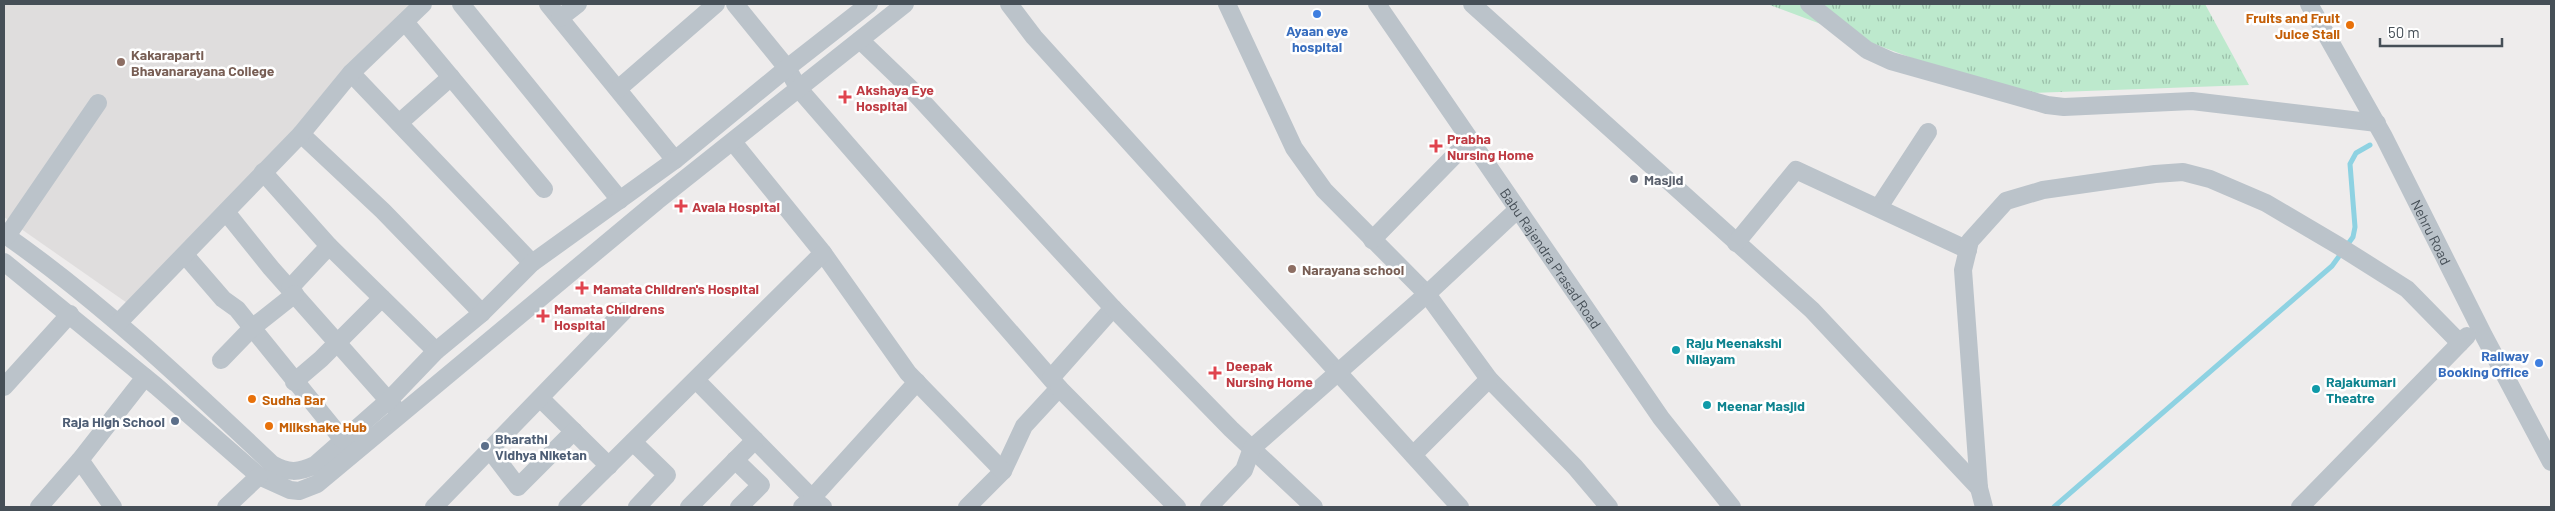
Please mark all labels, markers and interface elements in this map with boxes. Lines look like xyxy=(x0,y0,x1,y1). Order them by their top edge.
marker: Ayaan eye hospital xyxy=(1311,8,1323,20)
place label: Fruits and Fruit Juice Stall xyxy=(2246,9,2340,42)
scale bar xyxy=(2380,15,2502,47)
marker: Fruits and Fruit Juice Stall xyxy=(2344,19,2356,31)
place label: Ayaan eye hospital xyxy=(1286,22,1348,55)
text: 50 m xyxy=(2388,23,2420,41)
place label: Kakaraparti Bhavanarayana College xyxy=(131,46,275,79)
marker: Kakaraparti Bhavanarayana College xyxy=(115,56,127,68)
place label: Akshaya Eye Hospital xyxy=(856,81,934,114)
marker: Akshaya Eye Hospital xyxy=(838,90,852,104)
place label: Prabha Nursing Home xyxy=(1447,130,1534,163)
marker: Prabha Nursing Home xyxy=(1429,139,1443,153)
place label: Masjid xyxy=(1644,171,1684,188)
marker: Masjid xyxy=(1628,173,1640,185)
street label: Babu Rajendra Prasad Road xyxy=(1497,185,1605,331)
street label: Nehru Road xyxy=(2408,196,2455,267)
place label: Avala Hospital xyxy=(692,198,780,215)
marker: Avala Hospital xyxy=(674,199,688,213)
place label: Narayana school xyxy=(1302,261,1404,278)
marker: Narayana school xyxy=(1286,263,1298,275)
place label: Mamata Children's Hospital xyxy=(593,280,759,297)
marker: Mamata Children's Hospital xyxy=(575,281,589,295)
place label: Mamata Childrens Hospital xyxy=(554,300,664,333)
marker: Mamata Childrens Hospital xyxy=(536,309,550,323)
place label: Raju Meenakshi Nilayam xyxy=(1686,334,1782,367)
marker: Raju Meenakshi Nilayam xyxy=(1670,344,1682,356)
place label: Railway Booking Office xyxy=(2438,347,2529,380)
place label: Deepak Nursing Home xyxy=(1226,357,1313,390)
marker: Railway Booking Office xyxy=(2533,357,2545,369)
marker: Deepak Nursing Home xyxy=(1208,366,1222,380)
place label: Rajakumari Theatre xyxy=(2326,373,2396,406)
marker: Rajakumari Theatre xyxy=(2310,383,2322,395)
place label: Sudha Bar xyxy=(262,391,326,408)
marker: Sudha Bar xyxy=(246,393,258,405)
place label: Meenar Masjid xyxy=(1717,397,1805,414)
marker: Meenar Masjid xyxy=(1701,399,1713,411)
place label: Raja High School xyxy=(62,413,165,430)
marker: Raja High School xyxy=(169,415,181,427)
place label: Milkshake Hub xyxy=(279,418,367,435)
marker: Milkshake Hub xyxy=(263,420,275,432)
place label: Bharathi Vidhya Niketan xyxy=(495,430,587,463)
marker: Bharathi Vidhya Niketan xyxy=(479,440,491,452)

